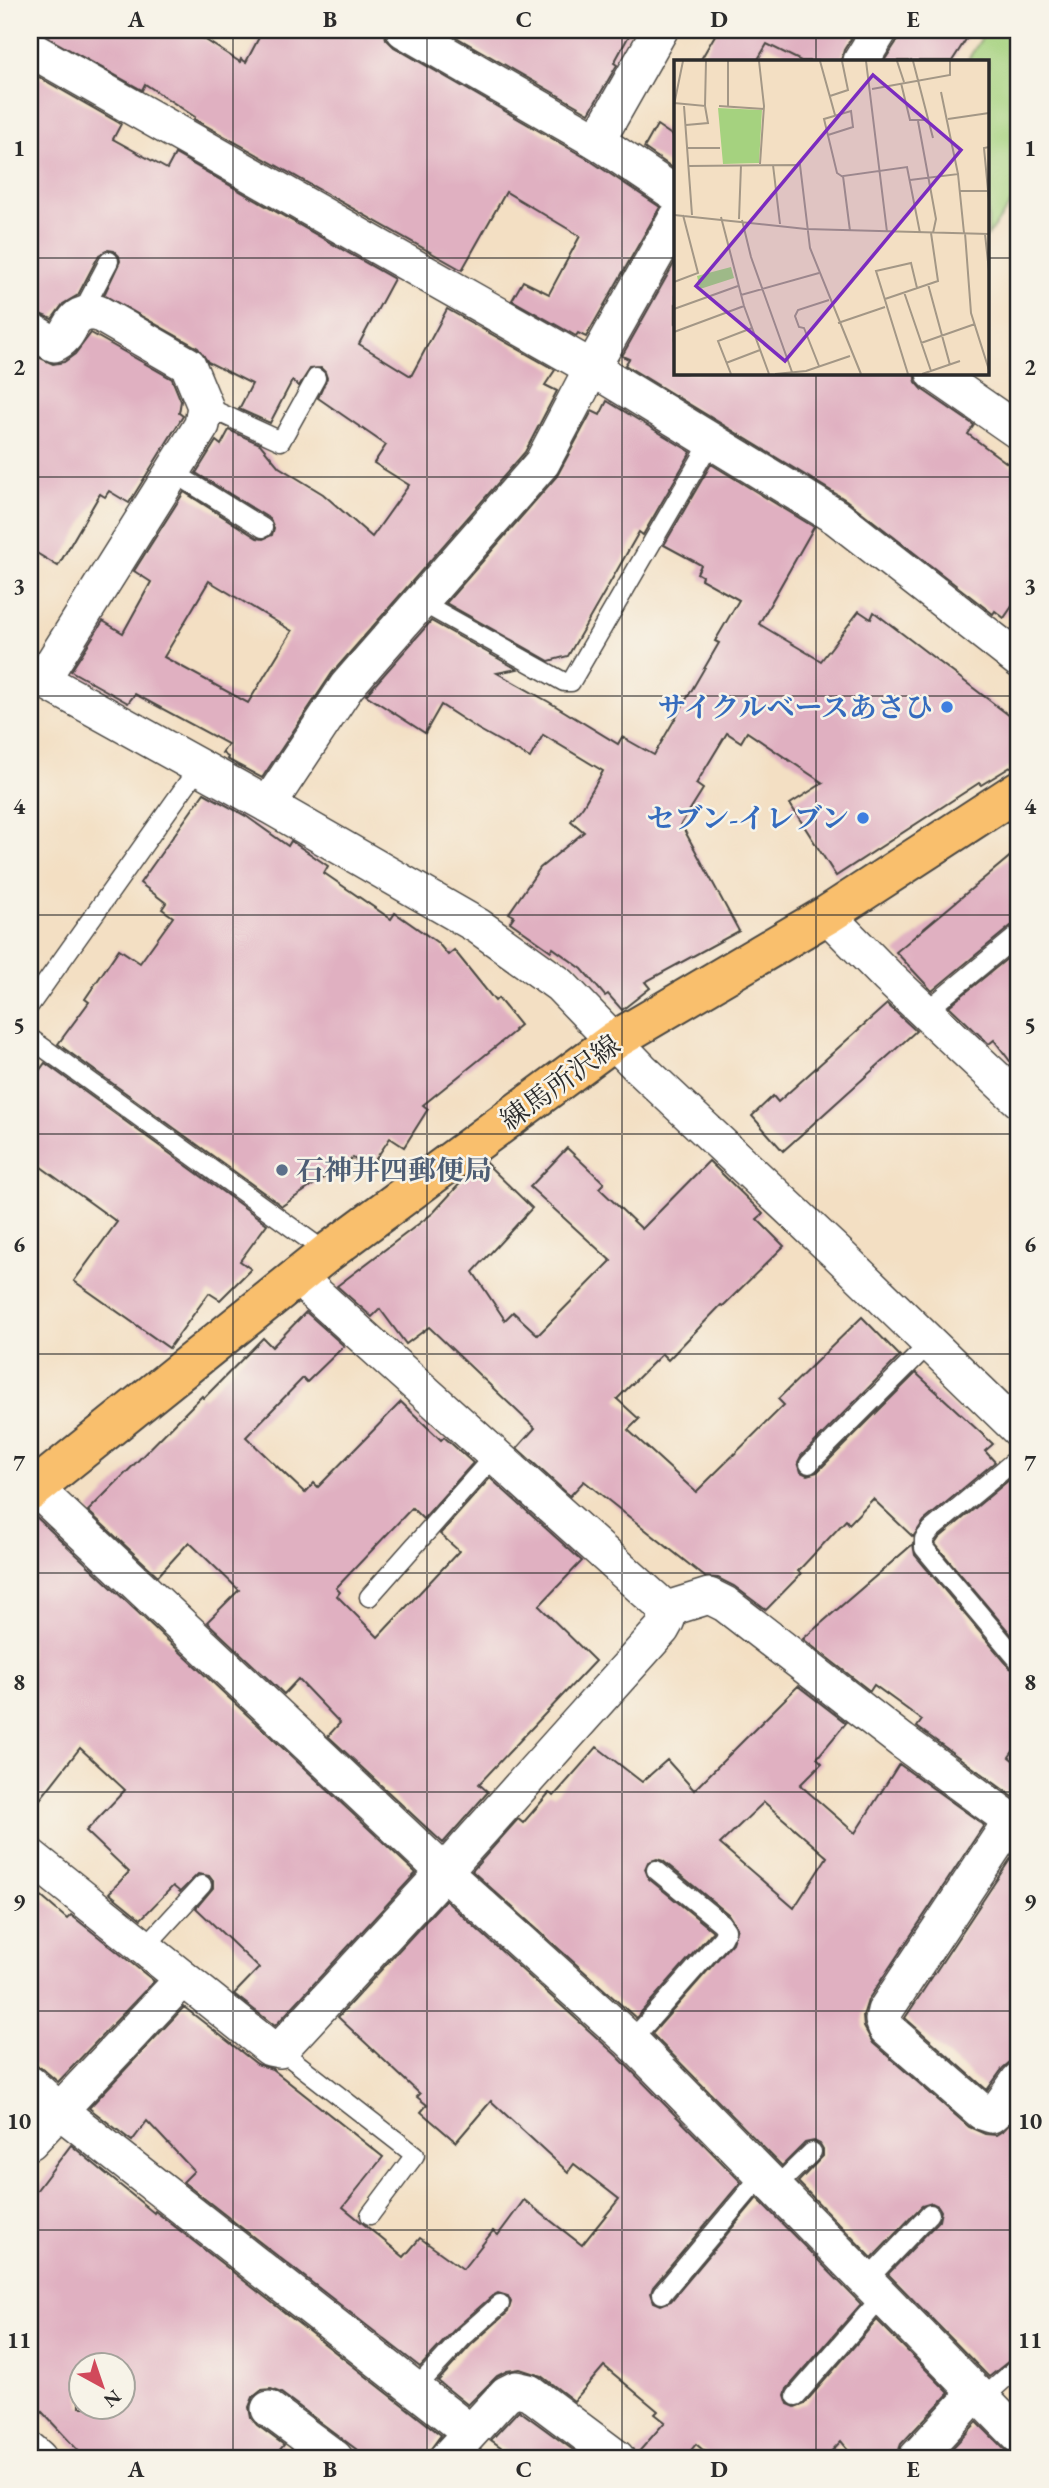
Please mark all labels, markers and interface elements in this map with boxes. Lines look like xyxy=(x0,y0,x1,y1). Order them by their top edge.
text: A xyxy=(127,4,145,34)
text: B xyxy=(323,4,337,34)
text: C xyxy=(516,4,532,34)
text: D xyxy=(710,4,728,34)
text: E xyxy=(906,4,920,34)
inset map xyxy=(674,60,990,374)
text: 1 xyxy=(13,133,25,163)
text: 1 xyxy=(1024,133,1036,163)
text: 2 xyxy=(13,352,25,382)
text: 2 xyxy=(1024,352,1036,382)
text: 3 xyxy=(13,571,25,601)
text: 3 xyxy=(1024,571,1036,601)
place label: サイクルベースあさひ xyxy=(658,689,933,725)
marker: サイクルベースあさひ xyxy=(939,699,955,715)
text: 4 xyxy=(13,791,26,821)
text: 4 xyxy=(1024,791,1037,821)
place label: セブン-イレブン xyxy=(646,800,849,836)
marker: セブン-イレブン xyxy=(855,810,871,826)
text: 5 xyxy=(13,1010,25,1040)
text: 5 xyxy=(1024,1010,1036,1040)
street label: 練馬所沢線 xyxy=(493,1026,627,1138)
place label: 石神井四郵便局 xyxy=(296,1152,492,1188)
marker: 石神井四郵便局 xyxy=(274,1162,290,1178)
text: 6 xyxy=(13,1229,25,1259)
text: 6 xyxy=(1024,1229,1036,1259)
text: 7 xyxy=(13,1448,26,1478)
text: 7 xyxy=(1024,1448,1037,1478)
text: 8 xyxy=(13,1667,25,1697)
text: 8 xyxy=(1024,1667,1036,1697)
text: 9 xyxy=(13,1887,25,1917)
text: 9 xyxy=(1024,1887,1036,1917)
text: 10 xyxy=(7,2106,31,2136)
text: 10 xyxy=(1018,2106,1042,2136)
text: 11 xyxy=(7,2325,31,2355)
text: 11 xyxy=(1018,2325,1042,2355)
north arrow xyxy=(66,2352,136,2422)
text: N xyxy=(98,2384,127,2414)
text: A xyxy=(127,2454,145,2484)
text: B xyxy=(323,2454,337,2484)
text: C xyxy=(516,2454,532,2484)
text: D xyxy=(710,2454,728,2484)
text: E xyxy=(906,2454,920,2484)

